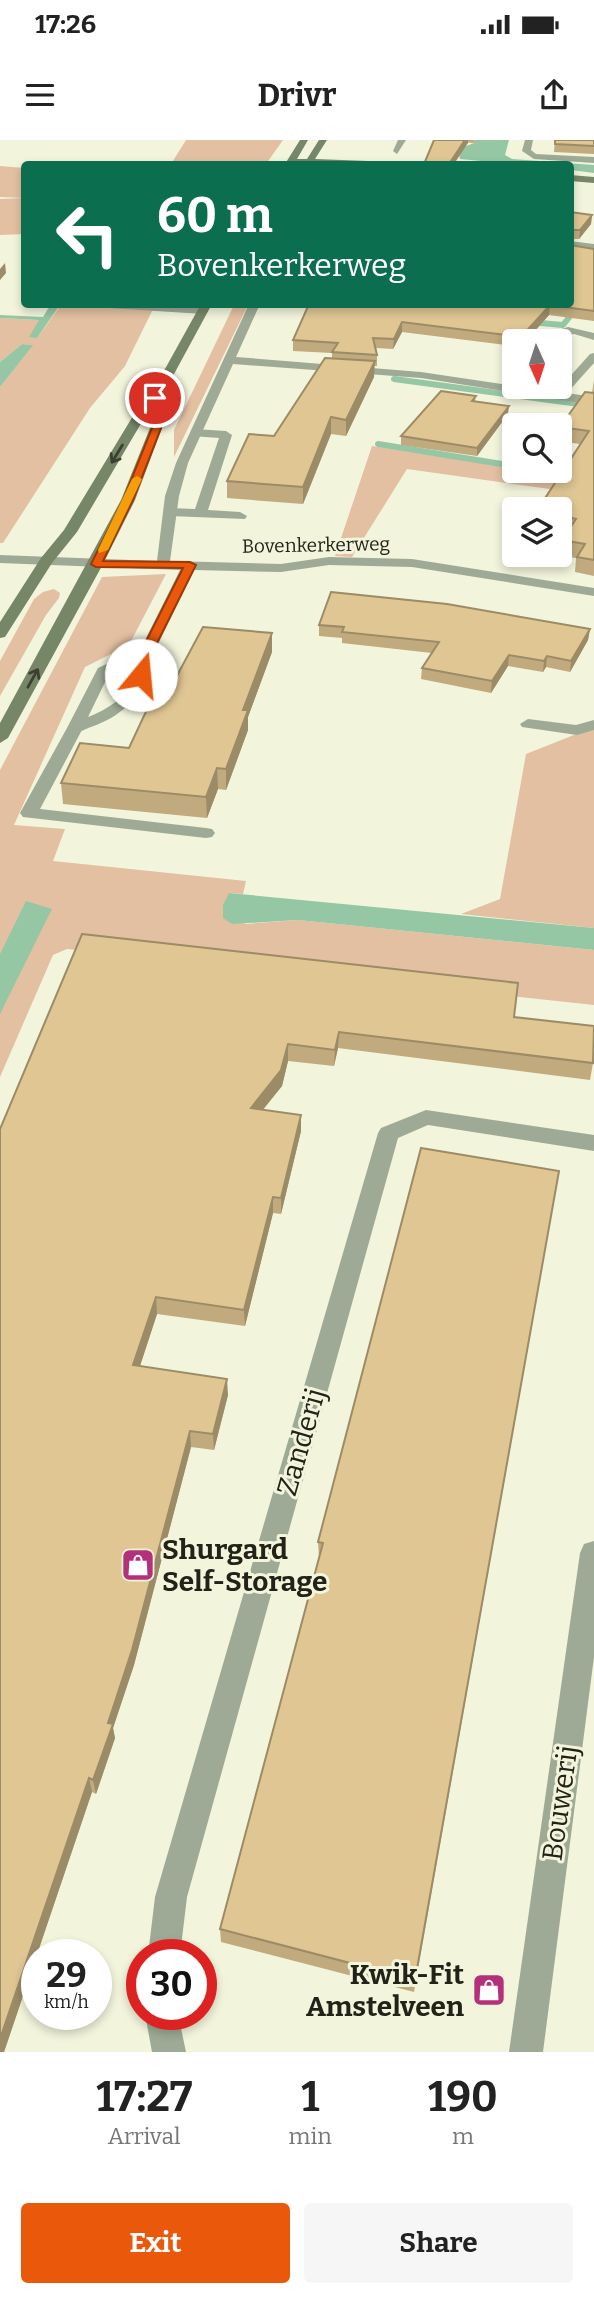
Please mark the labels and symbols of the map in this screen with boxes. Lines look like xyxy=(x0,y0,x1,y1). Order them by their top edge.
north arrow xyxy=(502,329,572,399)
pin xyxy=(125,368,185,428)
one-way arrow xyxy=(109,444,123,464)
street label: Bovenkerkerweg xyxy=(242,532,391,558)
position arrow xyxy=(104,638,178,712)
one-way arrow xyxy=(26,669,40,689)
street label: Zanderij xyxy=(270,1384,332,1500)
place label: Shurgard Self-Storage xyxy=(162,1533,327,1598)
shop icon: Shurgard Self-Storage xyxy=(119,1546,157,1584)
street label: Bouwerij xyxy=(536,1743,584,1863)
speed limit sign: 30 xyxy=(126,1939,217,2030)
place label: Kwik-Fit Amstelveen xyxy=(306,1958,464,2023)
shop icon: Kwik-Fit Amstelveen xyxy=(470,1971,508,2009)

